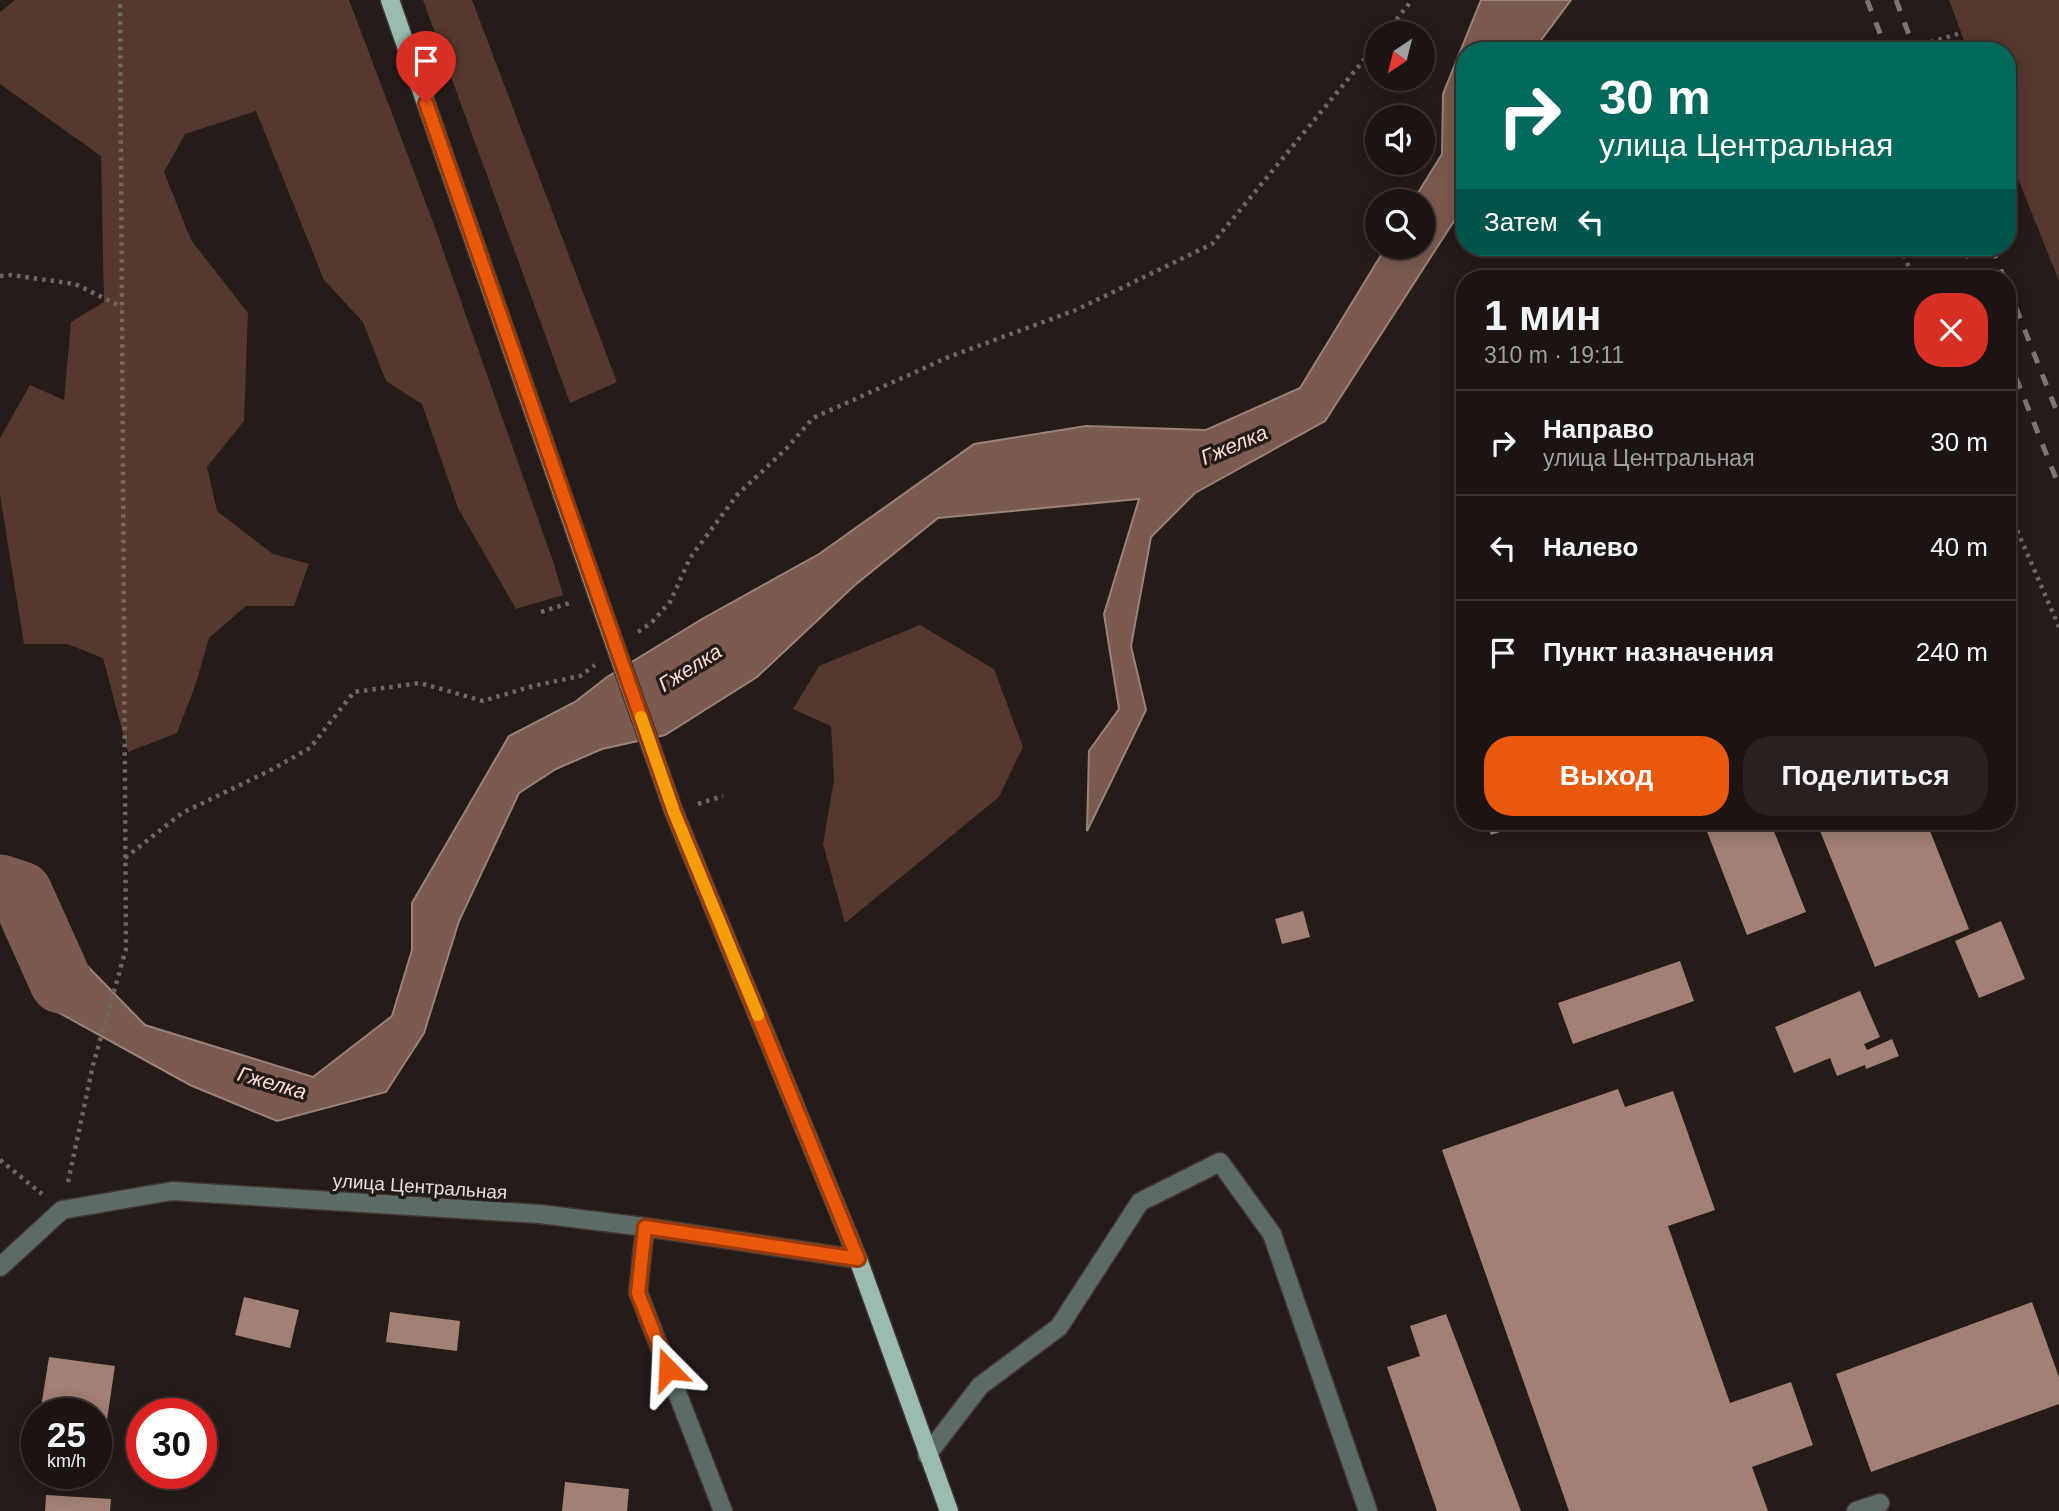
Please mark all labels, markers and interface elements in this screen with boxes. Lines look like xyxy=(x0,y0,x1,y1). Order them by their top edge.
north arrow xyxy=(1365,21,1435,91)
map controls xyxy=(1365,21,1435,259)
pin xyxy=(396,31,456,103)
icon: arrive xyxy=(407,42,445,80)
icon: right xyxy=(1484,70,1575,161)
text: 30 m xyxy=(1599,70,1711,124)
button: sound xyxy=(1365,105,1435,175)
text: улица Центральная xyxy=(1599,127,1893,163)
button: search xyxy=(1365,189,1435,259)
icon: left xyxy=(1572,203,1610,241)
text: Затем xyxy=(1484,207,1558,237)
text: 1 мин xyxy=(1484,292,1601,339)
button: close xyxy=(1914,293,1988,367)
text: 310 m · 19:11 xyxy=(1484,342,1624,368)
text: Направо xyxy=(1543,414,1654,444)
water label: Гжелка xyxy=(1197,420,1271,469)
icon: right xyxy=(1484,424,1522,462)
text: 30 m xyxy=(1930,427,1988,457)
text: улица Центральная xyxy=(1543,445,1755,471)
icon: left xyxy=(1484,529,1522,567)
text: Налево xyxy=(1543,532,1638,562)
text: 40 m xyxy=(1930,532,1988,562)
icon: arrive xyxy=(1484,634,1522,672)
text: Пункт назначения xyxy=(1543,637,1774,667)
text: 240 m xyxy=(1916,637,1988,667)
water label: Гжелка xyxy=(654,639,726,696)
button: Выход xyxy=(1484,736,1729,816)
button: Поделиться xyxy=(1743,736,1988,816)
water label: Гжелка xyxy=(235,1062,309,1103)
street label: улица Центральная xyxy=(332,1170,508,1203)
position arrow xyxy=(631,1332,705,1406)
speed limit sign: 30 xyxy=(126,1398,217,1489)
text: 25 xyxy=(47,1415,86,1454)
text: km/h xyxy=(47,1451,86,1471)

